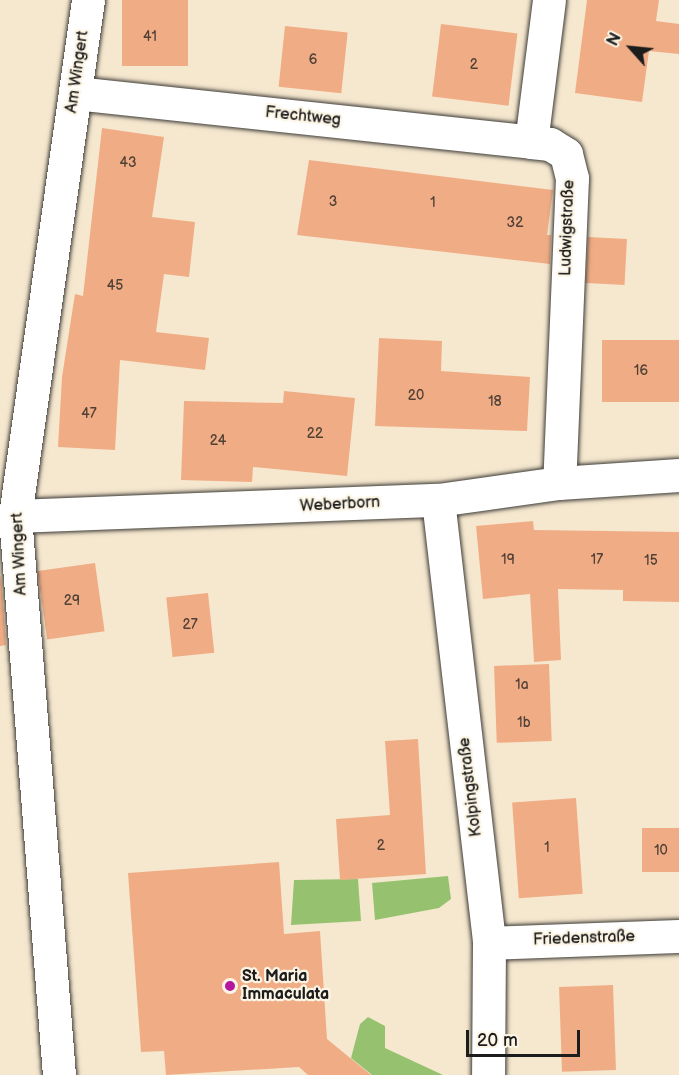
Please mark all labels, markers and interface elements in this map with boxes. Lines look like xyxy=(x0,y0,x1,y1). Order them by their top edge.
north arrow xyxy=(601,18,661,78)
street label: Am Wingert xyxy=(63,29,93,115)
house number: 41 xyxy=(143,29,157,45)
text: N xyxy=(603,30,626,49)
house number: 6 xyxy=(309,52,317,68)
house number: 2 xyxy=(470,57,478,73)
street label: Frechtweg xyxy=(264,103,342,131)
house number: 43 xyxy=(119,155,137,171)
street label: Ludwigstraße xyxy=(557,180,579,276)
house number: 3 xyxy=(329,194,337,210)
house number: 1 xyxy=(430,195,436,211)
house number: 32 xyxy=(507,215,523,231)
house number: 45 xyxy=(107,278,123,294)
house number: 16 xyxy=(634,363,648,379)
house number: 20 xyxy=(408,388,424,404)
house number: 18 xyxy=(488,394,502,410)
house number: 47 xyxy=(81,406,97,422)
house number: 22 xyxy=(307,426,323,442)
house number: 24 xyxy=(210,433,226,449)
street label: Weberborn xyxy=(299,493,381,517)
street label: Am Wingert xyxy=(8,512,32,596)
house number: 19 xyxy=(501,552,515,568)
house number: 17 xyxy=(591,552,603,568)
house number: 15 xyxy=(644,553,658,569)
house number: 29 xyxy=(64,593,80,609)
house number: 27 xyxy=(182,617,198,633)
house number: 1a xyxy=(515,677,529,693)
house number: 1b xyxy=(517,715,531,731)
street label: Kolpingstraße xyxy=(455,736,487,838)
house number: 2 xyxy=(377,838,385,854)
house number: 1 xyxy=(544,840,550,856)
house number: 10 xyxy=(654,843,668,859)
street label: Friedenstraße xyxy=(533,928,635,950)
place label: St. Maria Immaculata xyxy=(242,967,329,1005)
marker: St. Maria Immaculata xyxy=(223,979,237,993)
scale bar xyxy=(469,1018,583,1056)
text: 20 m xyxy=(477,1030,518,1051)

